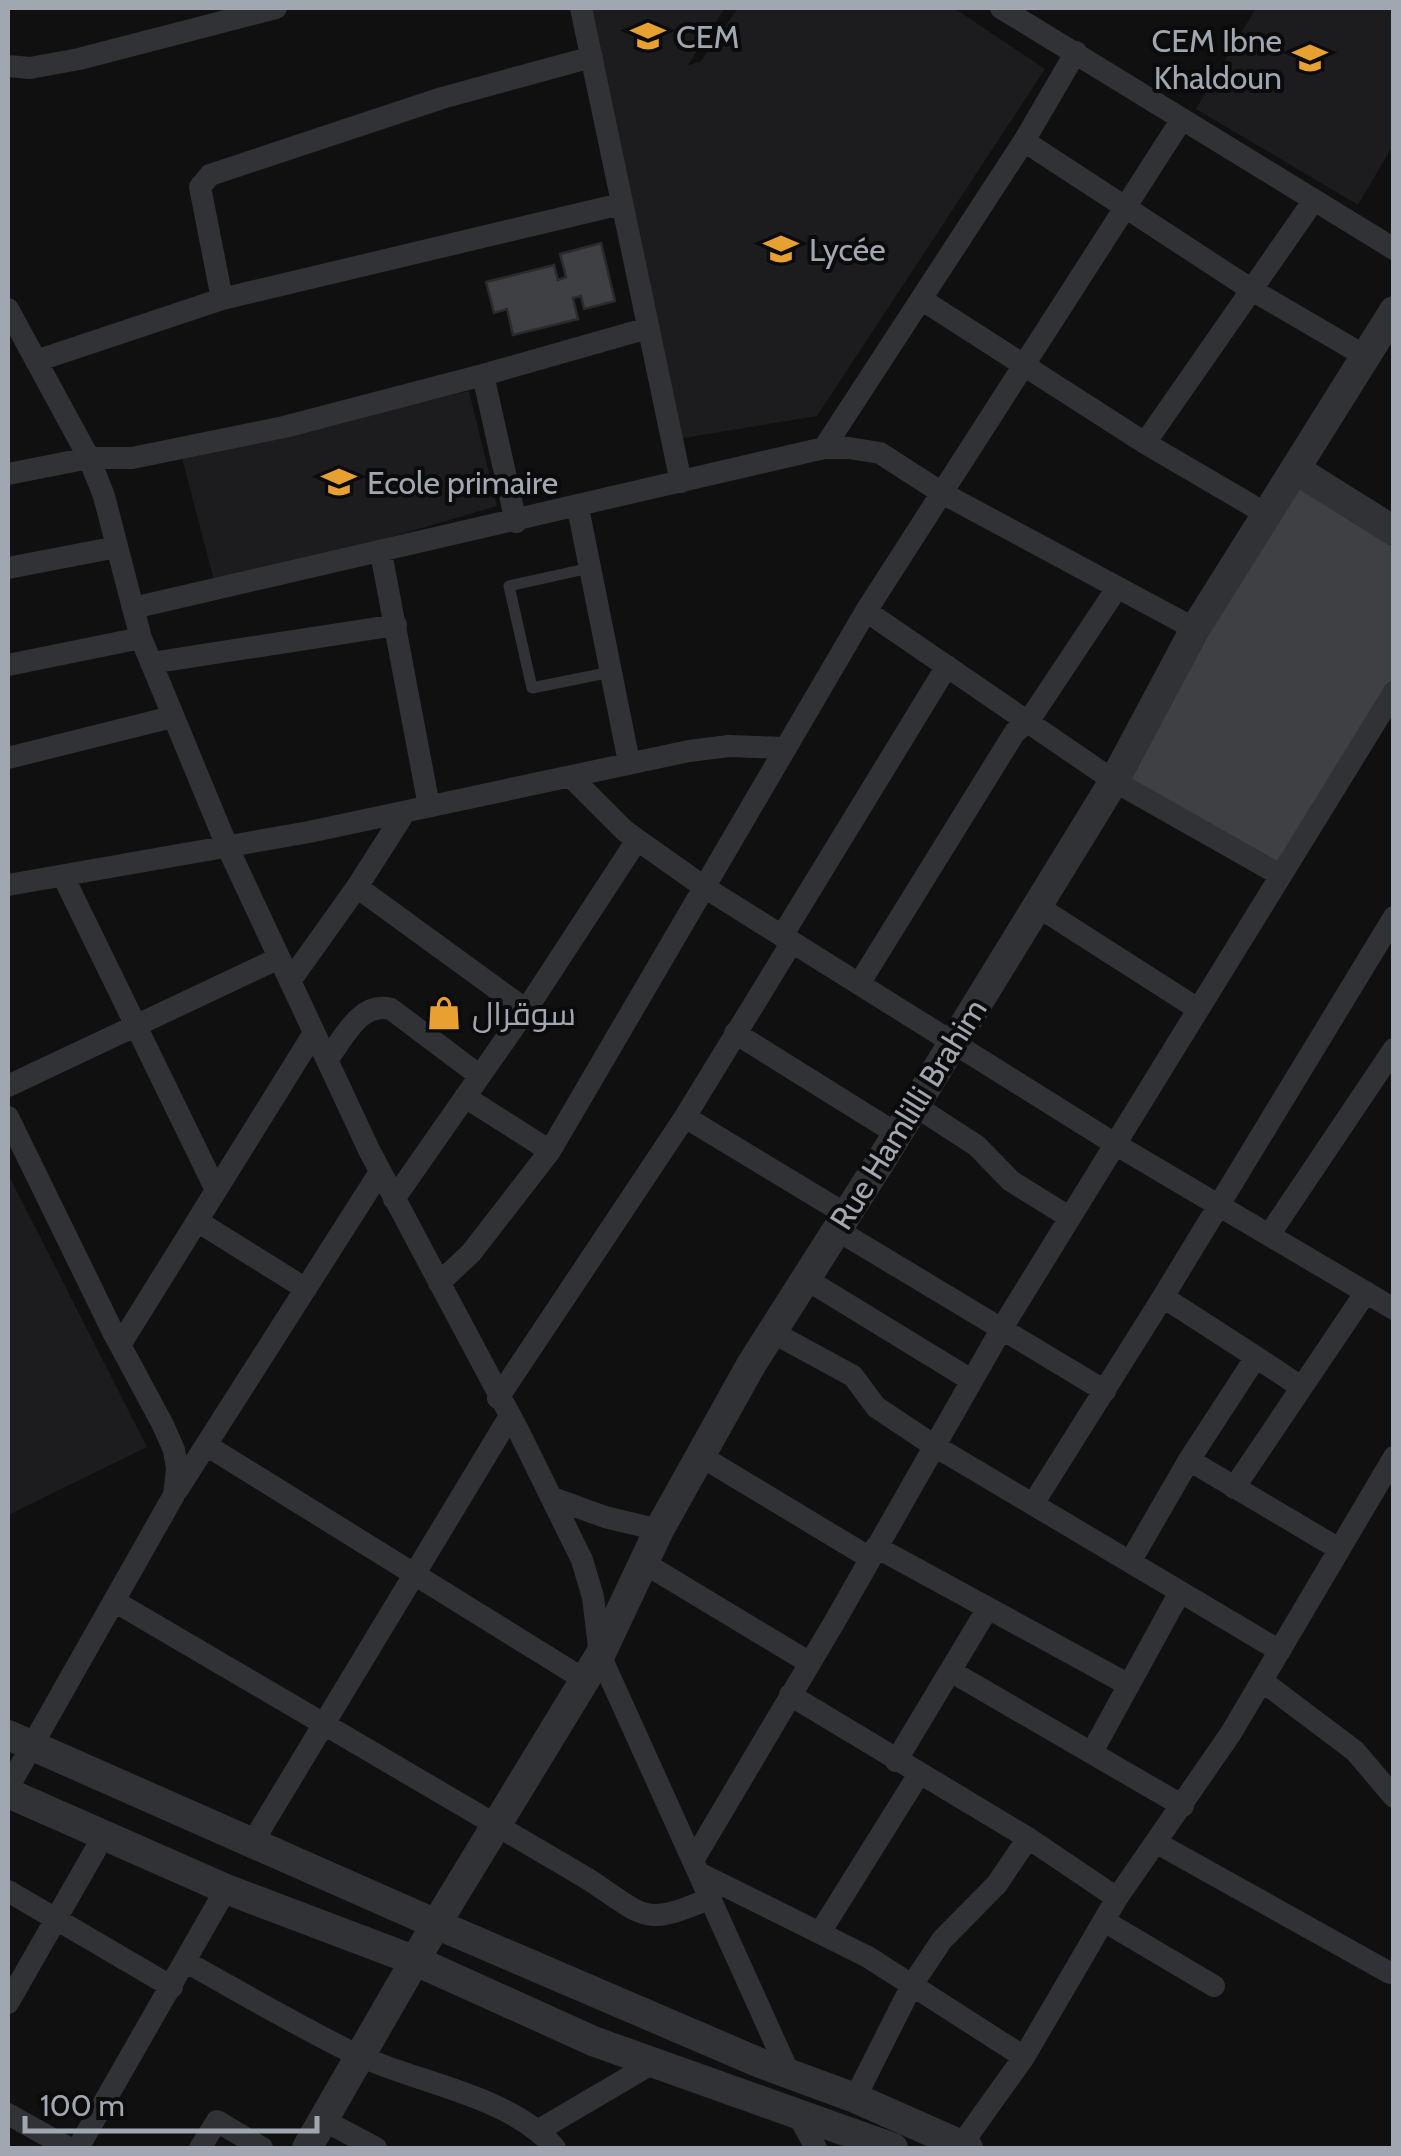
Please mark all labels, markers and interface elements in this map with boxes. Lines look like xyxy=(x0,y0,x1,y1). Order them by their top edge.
school or university icon: CEM xyxy=(629,17,667,55)
place label: CEM xyxy=(676,17,739,56)
place label: CEM Ibne Khaldoun xyxy=(1151,21,1282,97)
school or university icon: CEM Ibne Khaldoun xyxy=(1291,39,1329,77)
school or university icon: Lycée xyxy=(762,230,800,268)
place label: Lycée xyxy=(809,230,886,269)
school or university icon: Ecole primaire xyxy=(320,463,358,501)
place label: Ecole primaire xyxy=(367,463,558,502)
street label: Rue Hamlilli Brahim xyxy=(821,991,995,1237)
shop icon: سوقرال xyxy=(425,994,463,1032)
place label: سوقرال xyxy=(472,994,576,1033)
scale bar xyxy=(25,2071,318,2133)
text: 100 m xyxy=(40,2087,125,2124)

